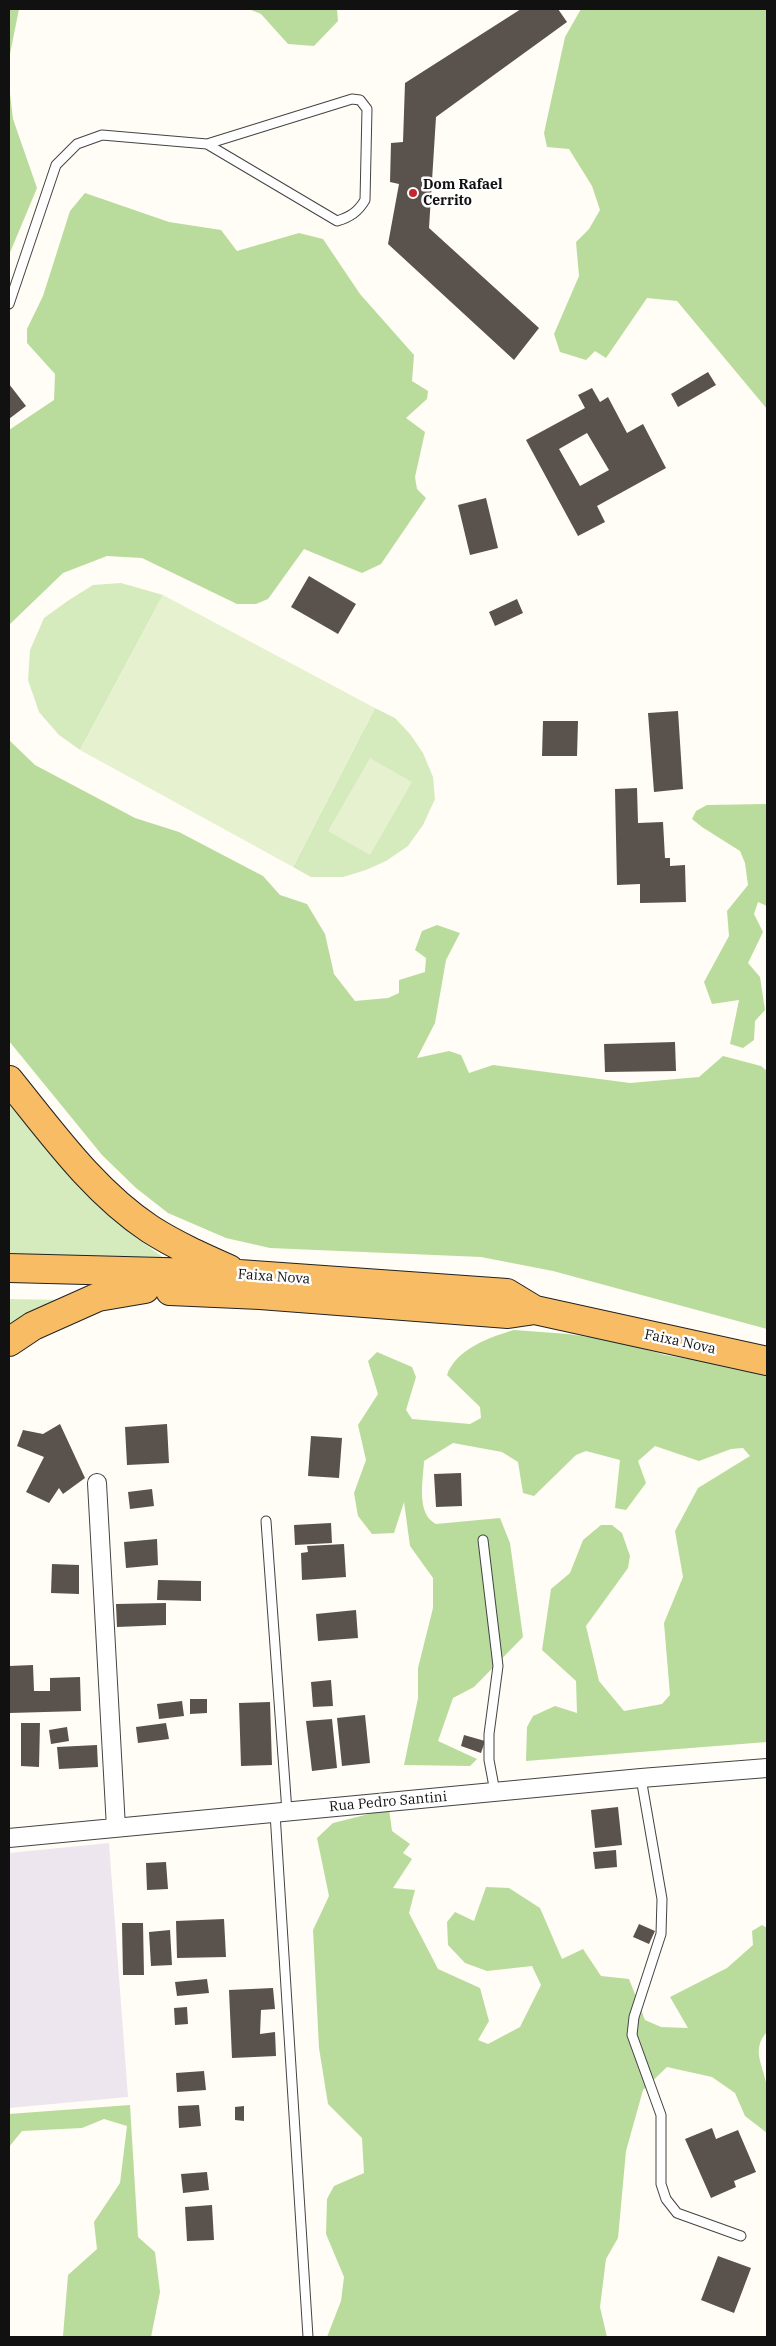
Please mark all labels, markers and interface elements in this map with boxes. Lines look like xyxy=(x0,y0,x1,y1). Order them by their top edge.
place label: Dom Rafael Cerrito xyxy=(423,177,503,210)
marker: Dom Rafael Cerrito xyxy=(407,187,419,199)
street label: Faixa Nova xyxy=(237,1266,311,1288)
street label: Faixa Nova xyxy=(643,1326,717,1358)
street label: Rua Pedro Santini xyxy=(328,1788,448,1816)

